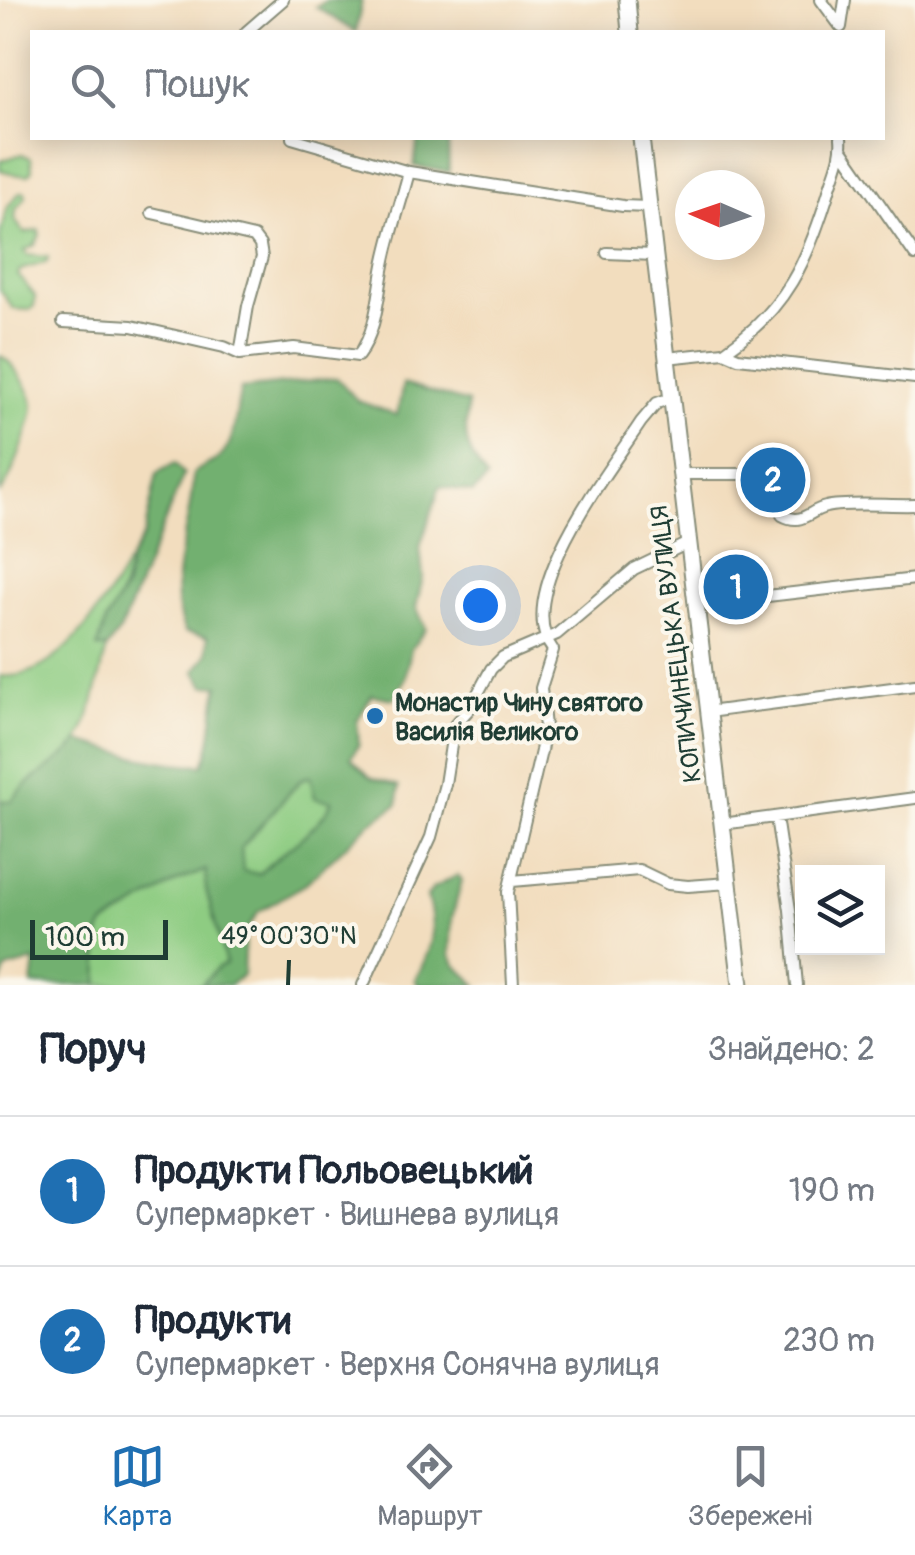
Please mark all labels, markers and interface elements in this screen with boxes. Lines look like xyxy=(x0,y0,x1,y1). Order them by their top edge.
search box xyxy=(30,30,885,140)
icon: search xyxy=(65,58,120,113)
text: Пошук xyxy=(145,61,251,109)
north arrow xyxy=(675,170,765,260)
pin: 2 xyxy=(740,442,806,518)
street label: КОПИЧИНЕЦЬКА ВУЛИЦЯ xyxy=(644,503,709,784)
pin: 1 xyxy=(704,550,768,624)
your location xyxy=(455,580,506,631)
place label: Монастир Чину святого Василія Великого xyxy=(395,688,644,748)
marker: Монастир Чину святого Василія Великого xyxy=(364,705,386,727)
map controls xyxy=(795,865,885,955)
button: layers xyxy=(795,865,885,955)
scale bar xyxy=(30,915,168,960)
text: 100 m xyxy=(45,920,125,955)
text: 49°00'30"N xyxy=(221,921,357,952)
text: Поруч xyxy=(40,1024,147,1076)
text: Знайдено: 2 xyxy=(708,1030,875,1070)
text: Продукти Польовецький xyxy=(135,1147,534,1195)
text: 1 xyxy=(66,1171,79,1211)
text: 190 m xyxy=(789,1171,875,1211)
text: Супермаркет · Вишнева вулиця xyxy=(135,1195,559,1235)
text: Продукти xyxy=(135,1297,291,1345)
text: 2 xyxy=(64,1321,81,1361)
text: 230 m xyxy=(783,1321,875,1361)
text: Супермаркет · Верхня Сонячна вулиця xyxy=(135,1345,660,1385)
tab: Карта xyxy=(103,1439,172,1534)
tab: Маршрут xyxy=(377,1439,483,1534)
tab: Збережені xyxy=(688,1439,812,1534)

